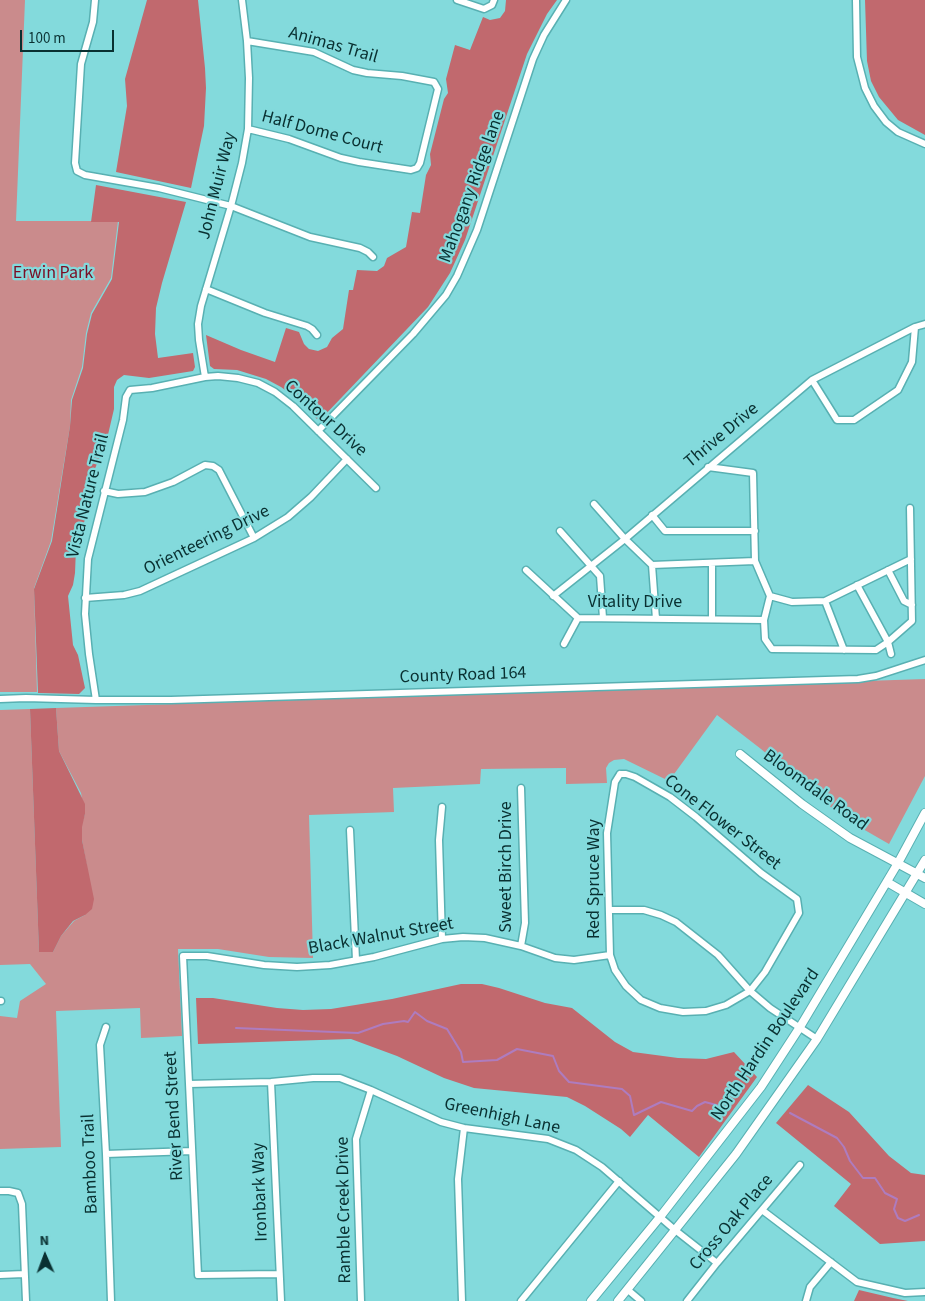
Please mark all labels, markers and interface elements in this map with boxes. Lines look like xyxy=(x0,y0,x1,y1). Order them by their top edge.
scale bar xyxy=(22,20,116,52)
street label: Animas Trail xyxy=(286,23,380,69)
text: 100 m xyxy=(28,28,66,49)
street label: Half Dome Court xyxy=(259,106,385,160)
street label: Mahogany Ridge lane xyxy=(436,108,510,266)
street label: John Muir Way xyxy=(194,130,242,242)
park label: Erwin Park xyxy=(13,263,93,285)
street label: Contour Drive xyxy=(279,376,371,462)
street label: Thrive Drive xyxy=(681,399,763,473)
street label: Vista Nature Trail xyxy=(63,432,115,560)
street label: Orienteering Drive xyxy=(141,501,273,581)
street label: Vitality Drive xyxy=(588,592,682,614)
street label: County Road 164 xyxy=(399,663,527,689)
street label: Bloomdale Road xyxy=(758,746,872,836)
street label: Cone Flower Street xyxy=(659,771,785,875)
street label: Sweet Birch Drive xyxy=(496,801,518,933)
street label: Red Spruce Way xyxy=(584,819,606,939)
street label: Black Walnut Street xyxy=(307,914,455,960)
street label: North Hardin Boulevard xyxy=(707,965,825,1125)
street label: River Bend Street xyxy=(161,1051,189,1181)
street label: Greenhigh Lane xyxy=(442,1094,562,1140)
street label: Bamboo Trail xyxy=(78,1113,104,1215)
street label: Ramble Creek Drive xyxy=(333,1136,357,1284)
street label: Ironbark Way xyxy=(248,1142,274,1242)
street label: Cross Oak Place xyxy=(686,1171,778,1275)
north arrow xyxy=(20,1231,70,1281)
text: N xyxy=(39,1231,49,1251)

